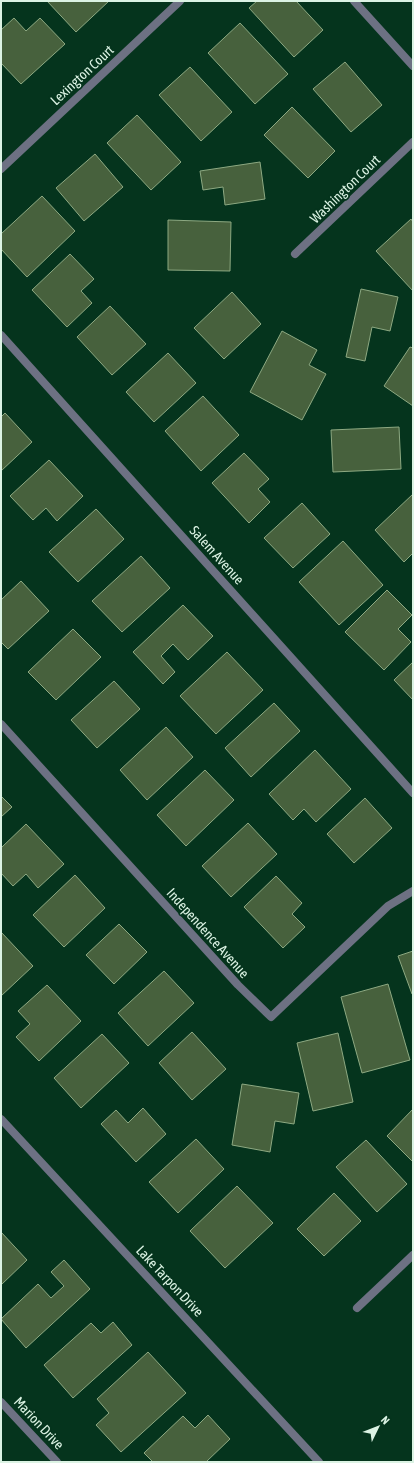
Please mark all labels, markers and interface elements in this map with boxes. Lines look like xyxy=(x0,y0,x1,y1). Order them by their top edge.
street label: Lexington Court xyxy=(47,42,117,108)
street label: Washington Court xyxy=(307,152,383,226)
street label: Salem Avenue xyxy=(187,522,247,588)
street label: Independence Avenue xyxy=(164,885,252,981)
street label: Lake Tarpon Drive xyxy=(133,1242,207,1320)
street label: Marion Drive xyxy=(11,1394,67,1452)
north arrow xyxy=(358,1407,398,1447)
text: N xyxy=(379,1414,392,1427)

